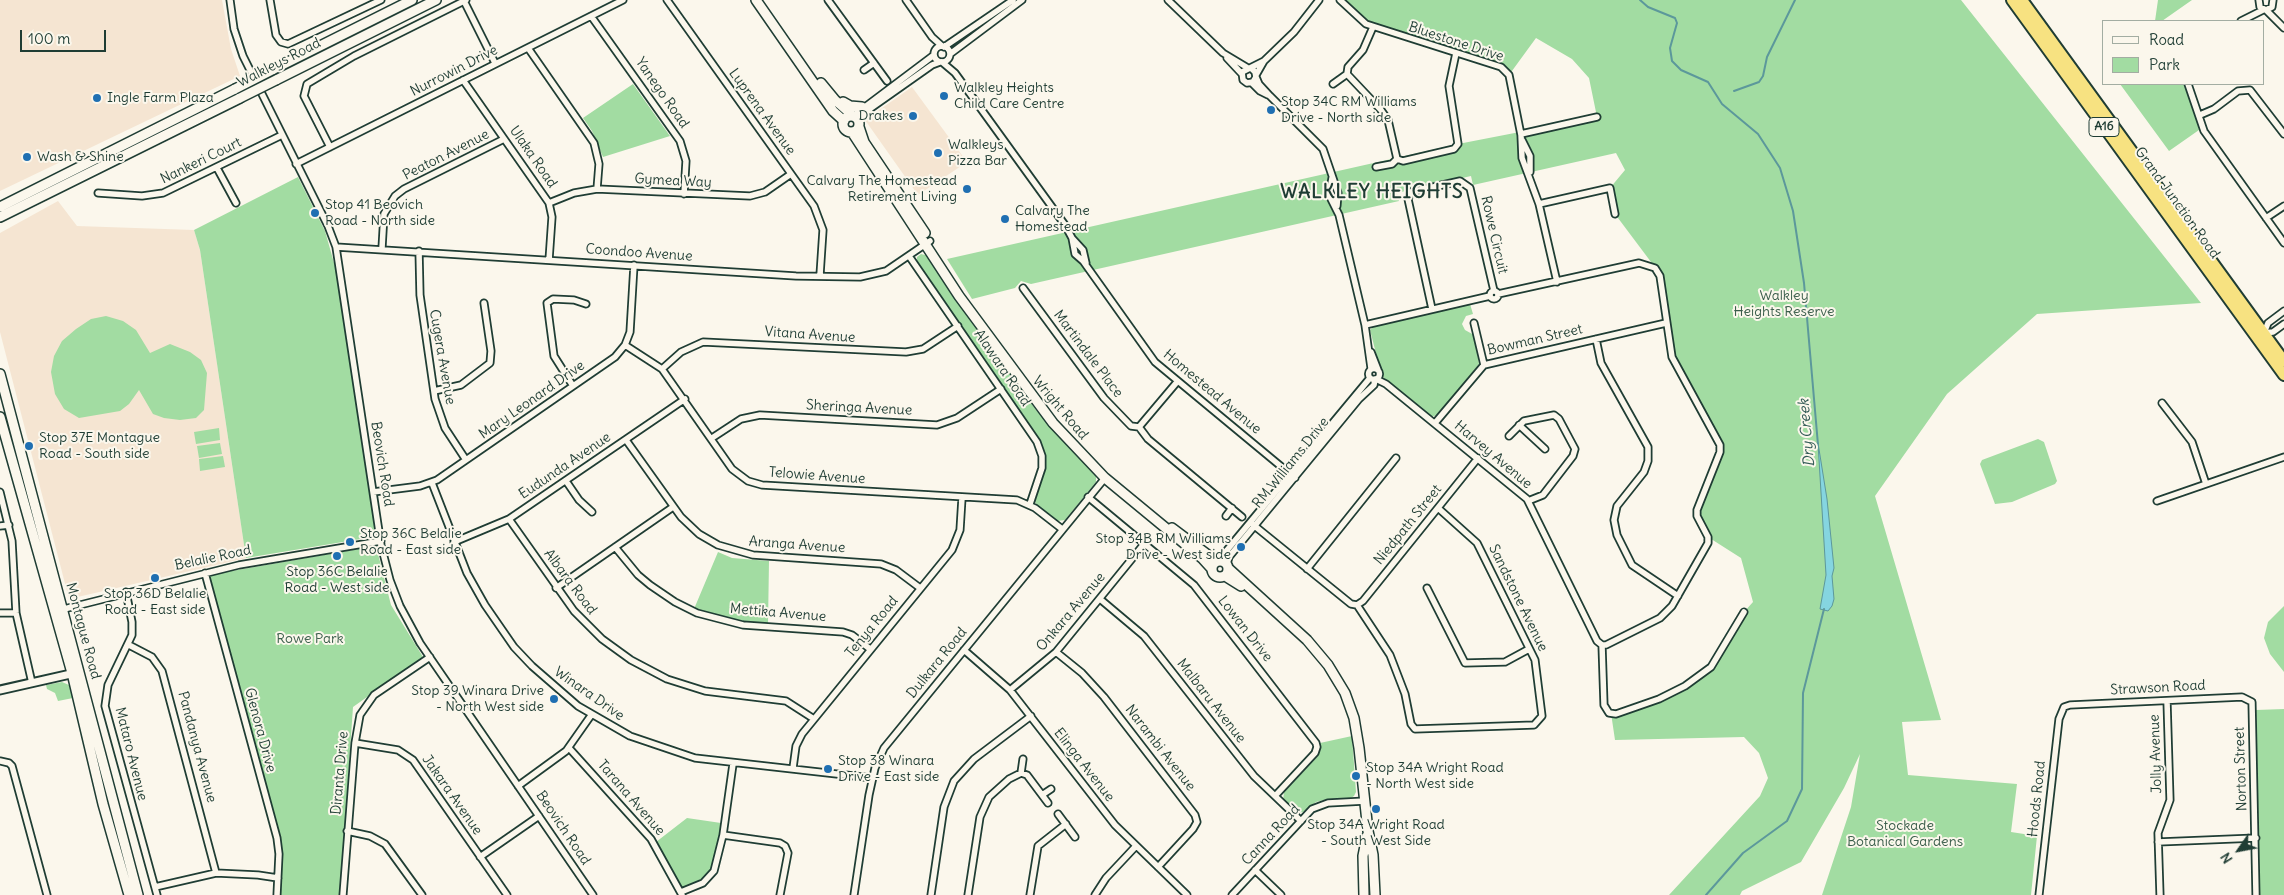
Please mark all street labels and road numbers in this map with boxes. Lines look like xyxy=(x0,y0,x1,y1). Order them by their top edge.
street label: Bluestone Drive xyxy=(1406,19,1506,65)
street label: Walkleys Road xyxy=(234,35,324,91)
street label: Nurrowin Drive xyxy=(408,42,500,100)
street label: Yanego Road xyxy=(632,54,692,132)
street label: Luprena Avenue xyxy=(725,65,799,159)
road number: A16 xyxy=(2089,118,2119,136)
street label: Ulaka Road xyxy=(506,123,560,191)
street label: Peaton Avenue xyxy=(400,126,492,184)
street label: Nankeri Court xyxy=(158,134,244,188)
street label: Grand Junction Road xyxy=(2131,144,2223,262)
street label: Gymea Way xyxy=(634,171,712,191)
street label: Rowe Circuit xyxy=(1477,194,1511,276)
street label: Coondoo Avenue xyxy=(585,241,693,265)
street label: Martindale Place xyxy=(1050,307,1126,401)
street label: Cugera Avenue xyxy=(425,308,459,406)
street label: Bowman Street xyxy=(1486,321,1584,359)
street label: Vitana Avenue xyxy=(764,323,856,347)
street label: Alawara Road xyxy=(970,326,1034,410)
street label: Homestead Avenue xyxy=(1160,346,1264,438)
street label: Mary Leonard Drive xyxy=(476,357,588,443)
street label: Wright Road xyxy=(1029,373,1091,443)
street label: Sheringa Avenue xyxy=(805,397,913,419)
street label: RM Williams Drive xyxy=(1249,414,1333,512)
street label: Harvey Avenue xyxy=(1451,418,1535,492)
street label: Beovich Road xyxy=(367,420,397,508)
street label: Eudunda Avenue xyxy=(516,429,614,503)
street label: Telowie Avenue xyxy=(768,464,866,488)
street label: Niedpath Street xyxy=(1371,482,1445,568)
street label: Aranga Avenue xyxy=(748,533,846,557)
street label: Belalie Road xyxy=(173,542,253,574)
street label: Sandstone Avenue xyxy=(1485,542,1551,654)
street label: Albara Road xyxy=(540,546,600,618)
street label: Onkara Avenue xyxy=(1033,569,1109,655)
street label: Montague Road xyxy=(62,581,104,681)
street label: Tenya Road xyxy=(842,593,902,661)
street label: Lowan Drive xyxy=(1214,593,1276,665)
street label: Mettika Avenue xyxy=(729,600,827,626)
street label: Dulkara Road xyxy=(903,624,971,702)
street label: Malbaru Avenue xyxy=(1173,656,1249,746)
street label: Winara Drive xyxy=(551,664,627,724)
street label: Strawson Road xyxy=(2110,677,2206,699)
street label: Glenora Drive xyxy=(241,686,279,774)
street label: Pandanya Avenue xyxy=(174,689,220,805)
street label: Narambi Avenue xyxy=(1121,702,1199,794)
street label: Mataro Avenue xyxy=(111,706,151,802)
street label: Jolly Avenue xyxy=(2146,714,2166,794)
street label: Elinga Avenue xyxy=(1050,725,1118,805)
street label: Norton Street xyxy=(2231,726,2251,812)
street label: Diranta Drive xyxy=(328,731,352,815)
street label: Jakara Avenue xyxy=(418,752,486,838)
street label: Tarana Avenue xyxy=(594,757,668,839)
street label: Hoods Road xyxy=(2025,760,2049,838)
street label: Beovich Road xyxy=(532,788,594,868)
street label: Canna Road xyxy=(1238,801,1304,869)

